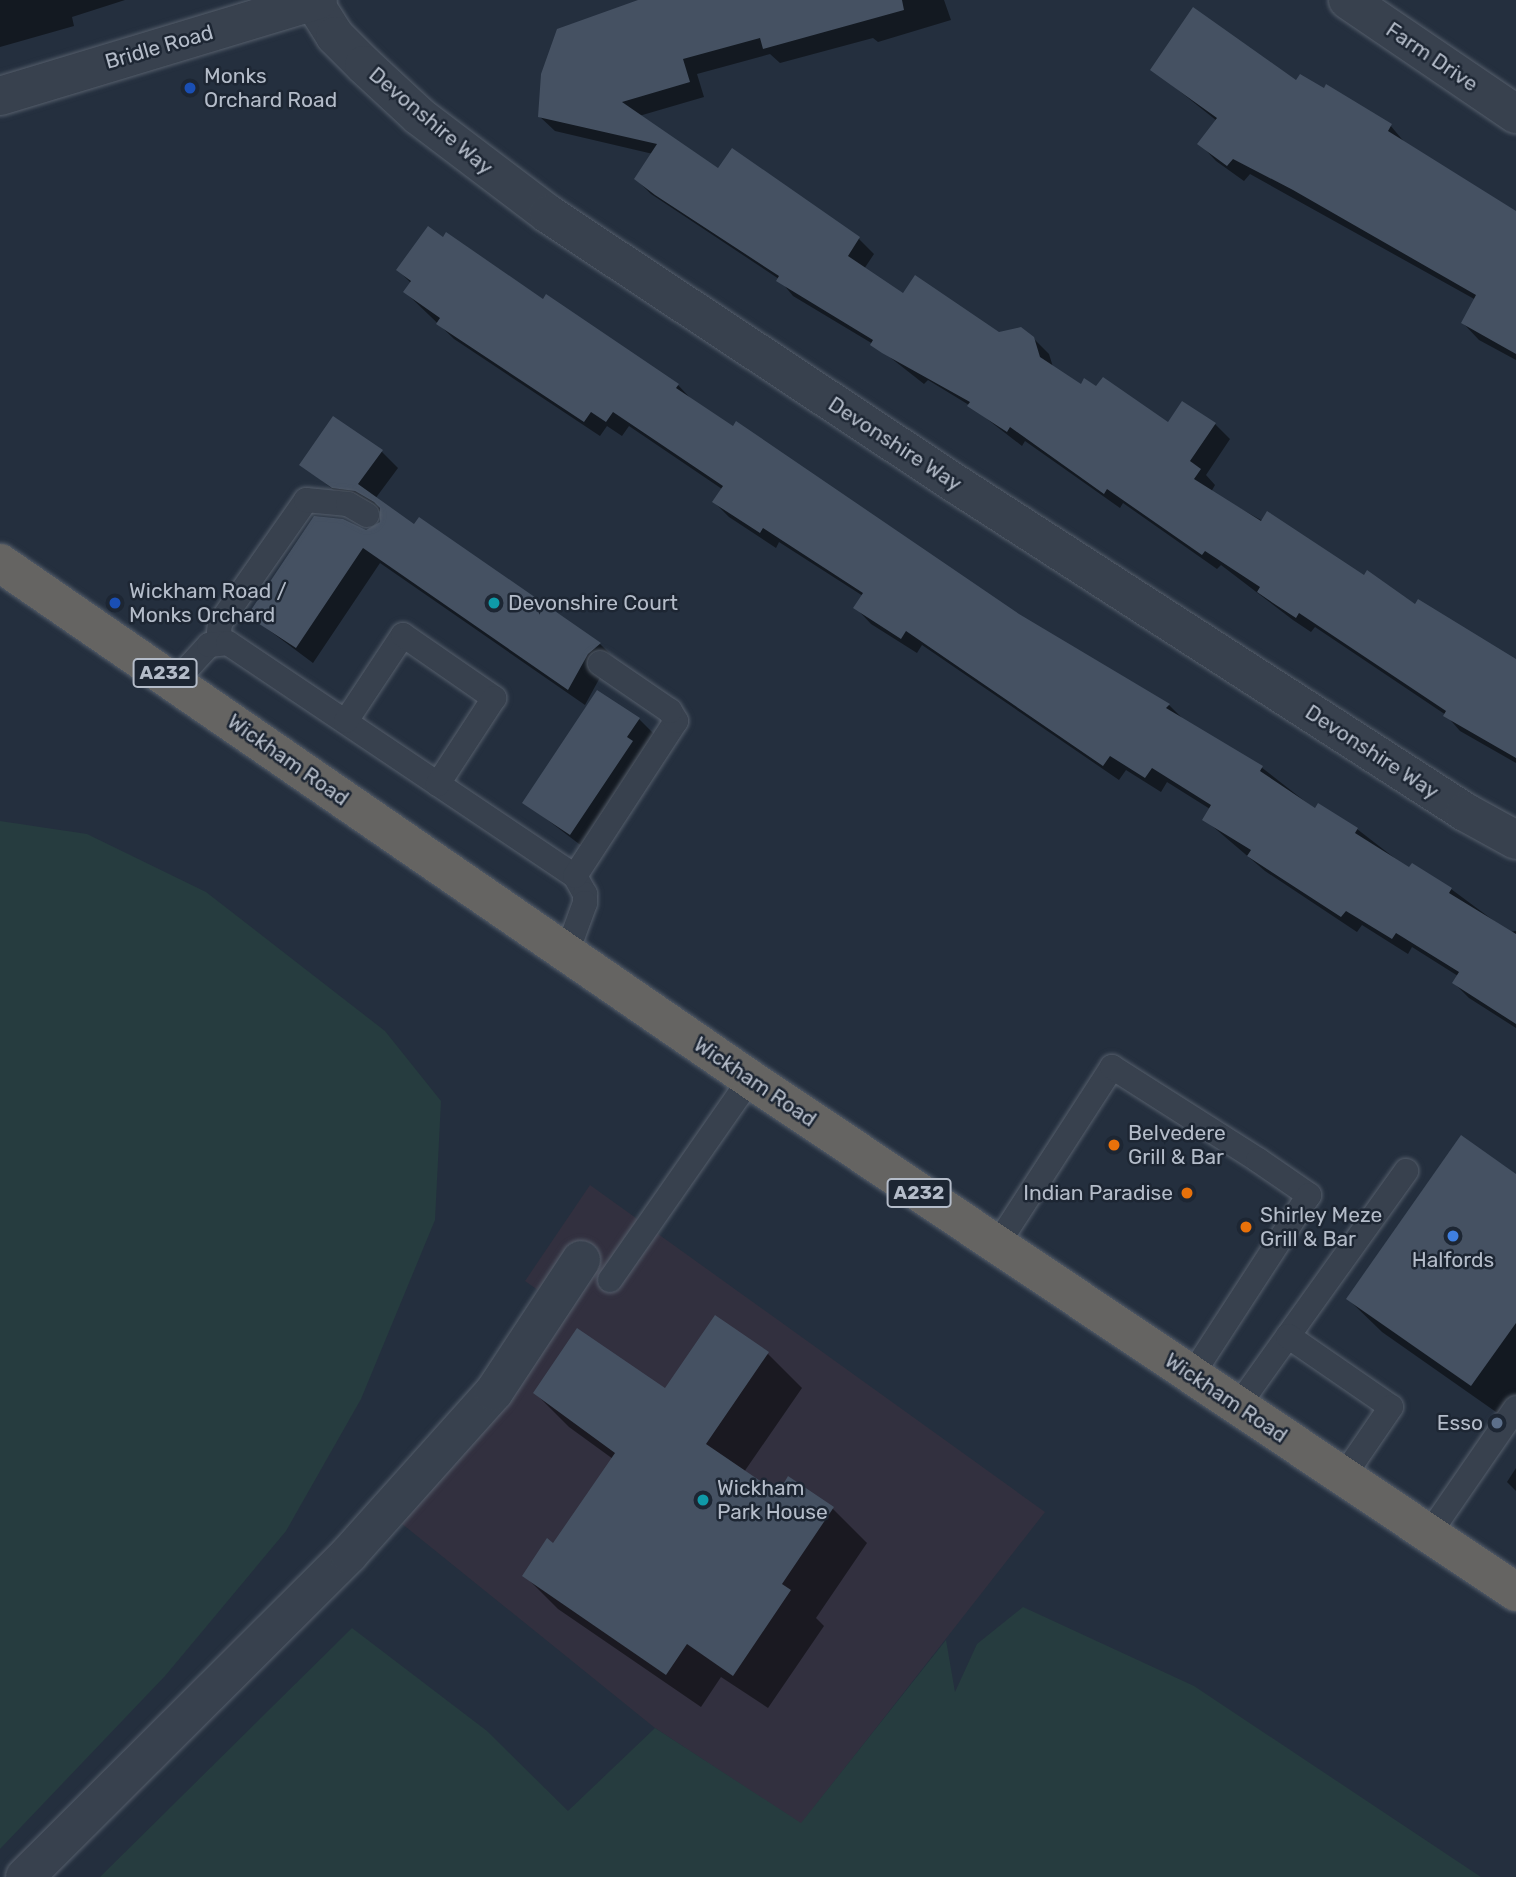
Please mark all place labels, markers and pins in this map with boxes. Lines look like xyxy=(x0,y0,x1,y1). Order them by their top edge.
place label: Monks Orchard Road xyxy=(204,63,337,113)
marker: Monks Orchard Road xyxy=(182,80,198,96)
place label: Wickham Road / Monks Orchard xyxy=(129,578,287,628)
place label: Devonshire Court xyxy=(508,590,678,616)
marker: Wickham Road / Monks Orchard xyxy=(107,595,123,611)
marker: Devonshire Court xyxy=(486,595,502,611)
place label: Belvedere Grill & Bar xyxy=(1128,1120,1226,1170)
marker: Belvedere Grill & Bar xyxy=(1106,1137,1122,1153)
place label: Indian Paradise xyxy=(1023,1180,1173,1206)
marker: Indian Paradise xyxy=(1179,1185,1195,1201)
place label: Shirley Meze Grill & Bar xyxy=(1260,1202,1383,1252)
marker: Shirley Meze Grill & Bar xyxy=(1238,1219,1254,1235)
marker: Halfords xyxy=(1445,1228,1461,1244)
place label: Halfords xyxy=(1412,1247,1494,1273)
place label: Esso xyxy=(1437,1410,1483,1436)
marker: Esso xyxy=(1489,1415,1505,1431)
place label: Wickham Park House xyxy=(717,1475,828,1525)
marker: Wickham Park House xyxy=(695,1492,711,1508)

